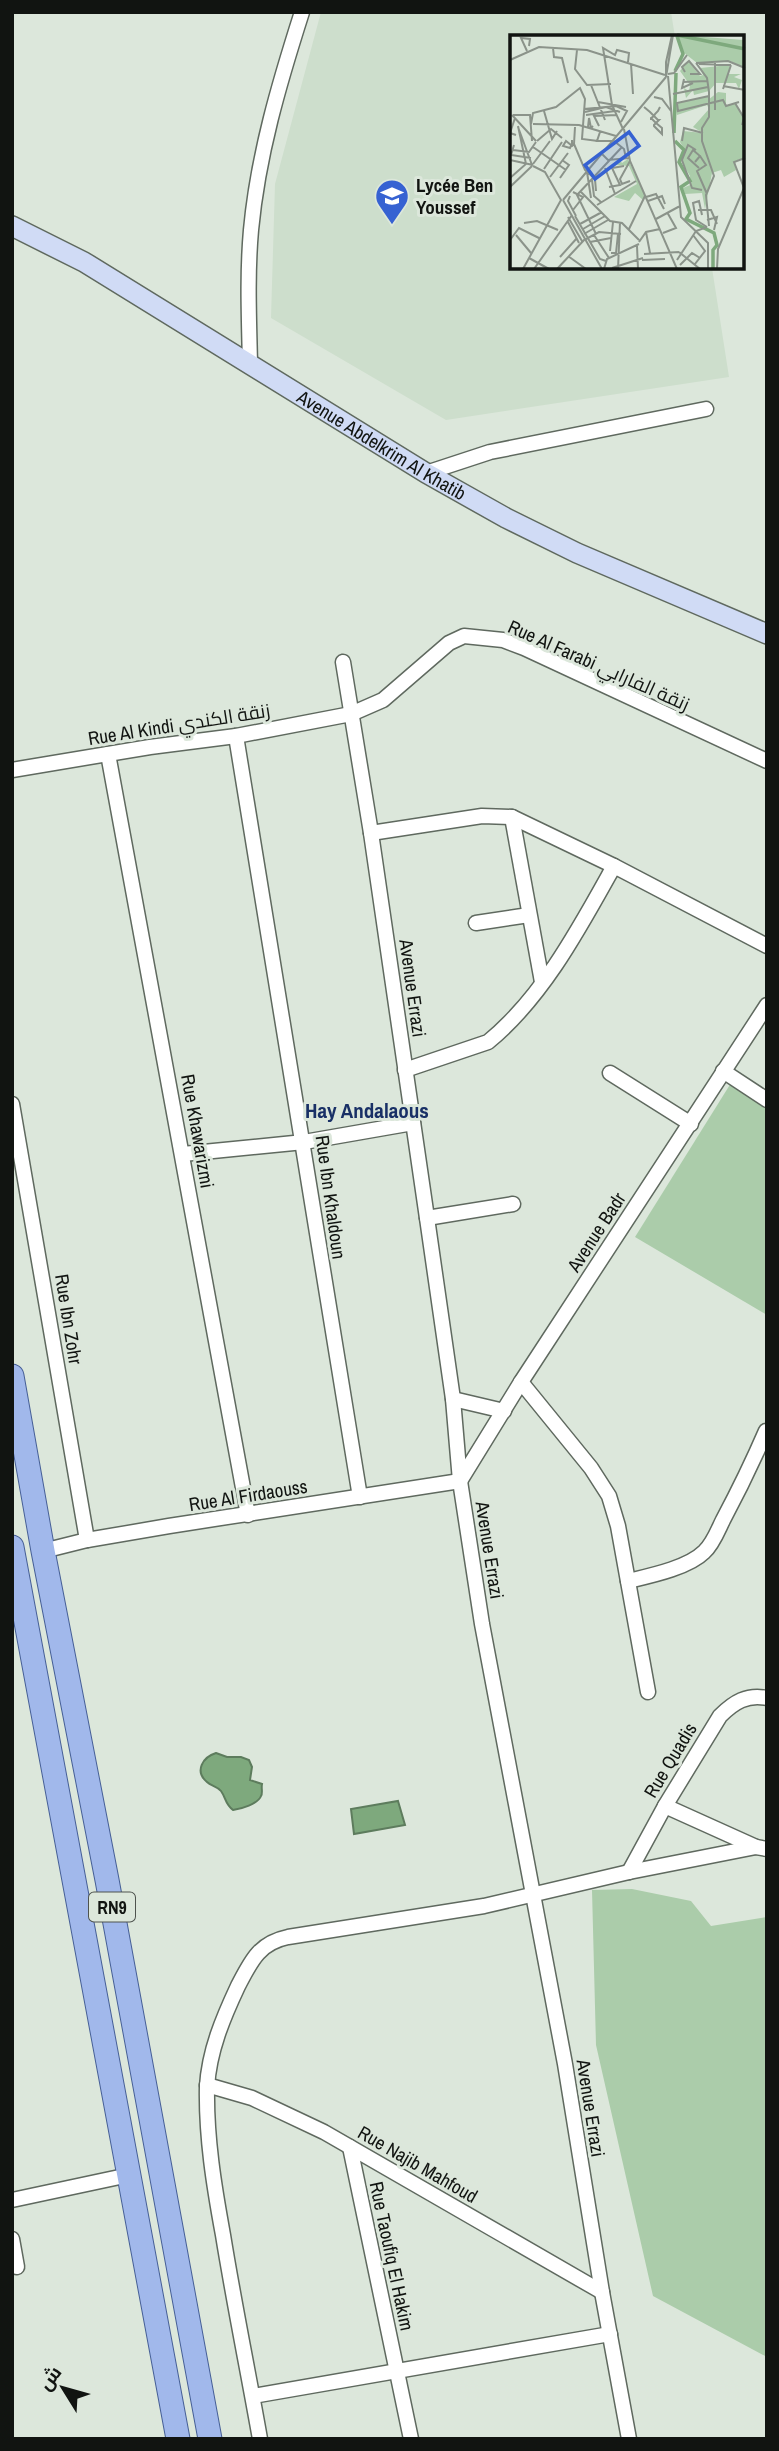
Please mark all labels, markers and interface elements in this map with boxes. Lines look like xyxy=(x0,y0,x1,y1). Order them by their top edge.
inset map xyxy=(510,35,744,270)
place label: Lycée Ben Youssef xyxy=(416,172,493,220)
school or university icon: Lycée Ben Youssef xyxy=(373,177,411,226)
street label: Avenue Abdelkrim Al Khatib xyxy=(292,383,471,506)
street label: Rue Al Farabi زنقة الفارابي xyxy=(503,613,694,719)
street label: Rue Al Kindi زنقة الكندي xyxy=(86,697,272,753)
street label: Avenue Errazi xyxy=(393,936,433,1039)
street label: Rue Khawarizmi xyxy=(175,1072,221,1190)
district label: Hay Andalaous xyxy=(305,1096,429,1125)
street label: Rue Ibn Khaldoun xyxy=(309,1133,353,1261)
street label: Avenue Badr xyxy=(560,1187,632,1278)
street label: Rue Ibn Zohr xyxy=(49,1272,89,1367)
street label: Rue Al Firdaouss xyxy=(187,1473,309,1517)
street label: Avenue Errazi xyxy=(469,1498,511,1601)
street label: Rue Quadis xyxy=(637,1717,703,1802)
road number: RN9 xyxy=(89,1893,135,1922)
street label: Avenue Errazi xyxy=(570,2056,612,2159)
street label: Rue Najib Mahfoud xyxy=(353,2119,483,2209)
street label: Rue Taoufiq El Hakim xyxy=(364,2179,420,2333)
north arrow xyxy=(28,2353,98,2423)
text: ش xyxy=(32,2360,67,2395)

